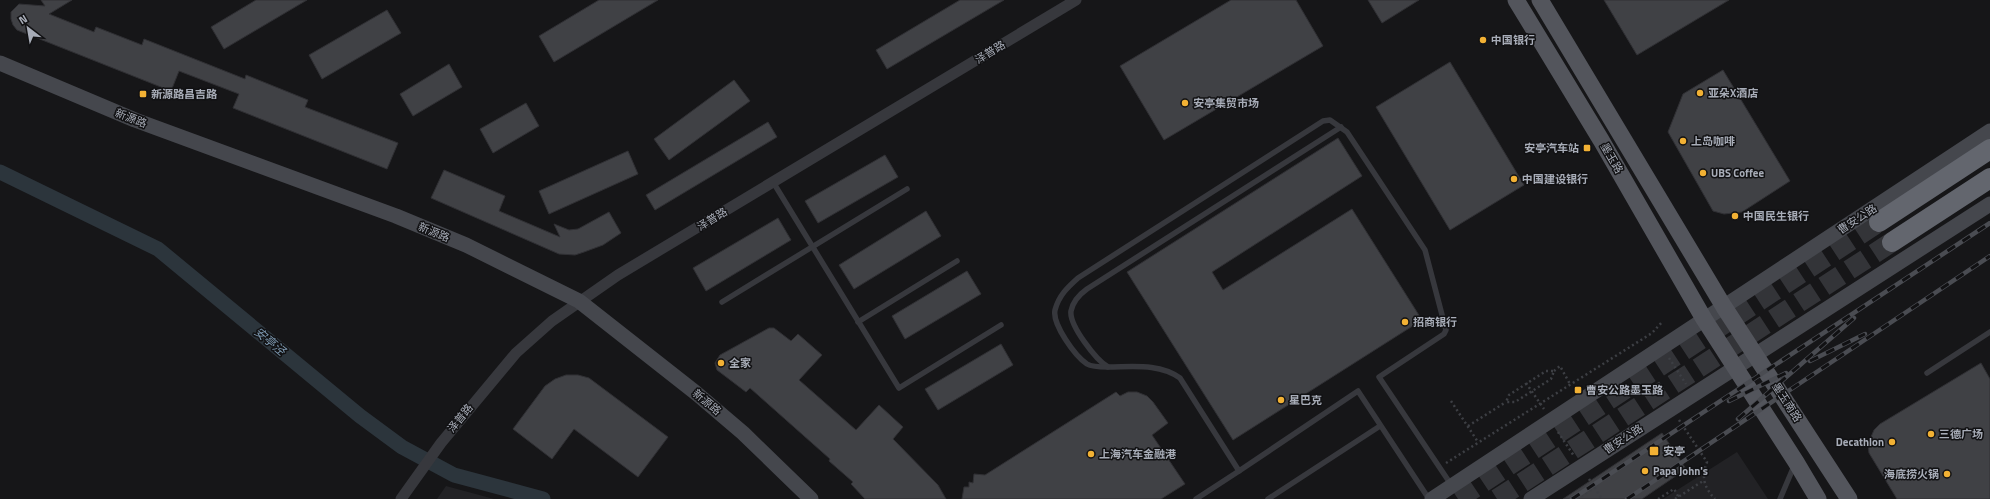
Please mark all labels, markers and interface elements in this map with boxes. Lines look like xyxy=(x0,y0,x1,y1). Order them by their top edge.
north arrow xyxy=(8,8,48,48)
text: N xyxy=(15,11,30,28)
place label: 中国银行 xyxy=(1491,32,1535,48)
marker: 中国银行 xyxy=(1478,35,1488,45)
street label: 泽普路 xyxy=(972,37,1008,67)
place label: 亚朵X酒店 xyxy=(1708,85,1758,101)
place label: 新源路昌吉路 xyxy=(151,86,218,102)
marker: 亚朵X酒店 xyxy=(1695,88,1705,98)
marker: 新源路昌吉路 xyxy=(138,89,148,99)
place label: 安亭集贸市场 xyxy=(1193,95,1259,111)
marker: 安亭集贸市场 xyxy=(1180,98,1190,108)
street label: 新源路 xyxy=(113,105,149,131)
place label: 上岛咖啡 xyxy=(1691,133,1735,149)
marker: 上岛咖啡 xyxy=(1678,136,1688,146)
place label: 安亭汽车站 xyxy=(1524,140,1579,156)
street label: 墨玉路 xyxy=(1597,140,1627,176)
marker: 安亭汽车站 xyxy=(1582,143,1592,153)
place label: UBS Coffee xyxy=(1711,165,1764,181)
marker: UBS Coffee xyxy=(1698,168,1708,178)
place label: 中国建设银行 xyxy=(1522,171,1588,187)
marker: 中国建设银行 xyxy=(1509,174,1519,184)
street label: 曹安公路 xyxy=(1834,200,1880,238)
street label: 泽普路 xyxy=(694,204,730,234)
place label: 中国民生银行 xyxy=(1743,208,1809,224)
marker: 中国民生银行 xyxy=(1730,211,1740,221)
street label: 新源路 xyxy=(416,218,452,246)
place label: 招商银行 xyxy=(1413,314,1457,330)
marker: 招商银行 xyxy=(1400,317,1410,327)
water label: 安亭泾 xyxy=(250,322,291,360)
place label: 全家 xyxy=(729,355,751,371)
marker: 全家 xyxy=(716,358,726,368)
street label: 墨玉南路 xyxy=(1768,379,1806,425)
place label: 曹安公路墨玉路 xyxy=(1586,382,1664,398)
street label: 新源路 xyxy=(689,385,725,419)
marker: 曹安公路墨玉路 xyxy=(1573,385,1583,395)
place label: 星巴克 xyxy=(1289,392,1322,408)
marker: 星巴克 xyxy=(1276,395,1286,405)
street label: 泽普路 xyxy=(443,400,477,436)
street label: 曹安公路 xyxy=(1600,420,1646,458)
place label: 三德广场 xyxy=(1939,426,1983,442)
marker: 三德广场 xyxy=(1926,429,1936,439)
place label: Decathlon xyxy=(1836,434,1884,450)
marker: Decathlon xyxy=(1887,437,1897,447)
place label: 安亭 xyxy=(1663,443,1685,459)
marker: 安亭 xyxy=(1648,445,1660,457)
place label: 上海汽车金融港 xyxy=(1099,446,1176,462)
marker: 上海汽车金融港 xyxy=(1086,449,1096,459)
place label: Papa John's xyxy=(1653,463,1708,479)
marker: Papa John's xyxy=(1640,466,1650,476)
place label: 海底捞火锅 xyxy=(1884,466,1939,482)
marker: 海底捞火锅 xyxy=(1942,469,1952,479)

